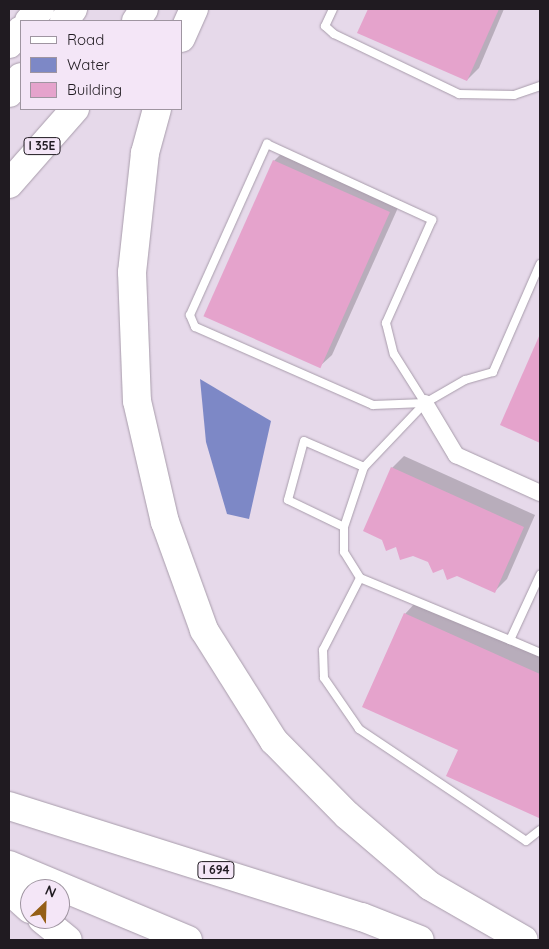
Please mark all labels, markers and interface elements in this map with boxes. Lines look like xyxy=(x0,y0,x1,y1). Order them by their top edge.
legend xyxy=(20,20,182,110)
text: Road xyxy=(67,30,104,49)
text: Water xyxy=(67,55,110,74)
text: Building xyxy=(67,80,122,99)
road number: I 35E xyxy=(23,136,61,156)
road number: I 694 xyxy=(197,860,235,880)
north arrow xyxy=(20,879,70,929)
text: N xyxy=(42,881,59,902)

